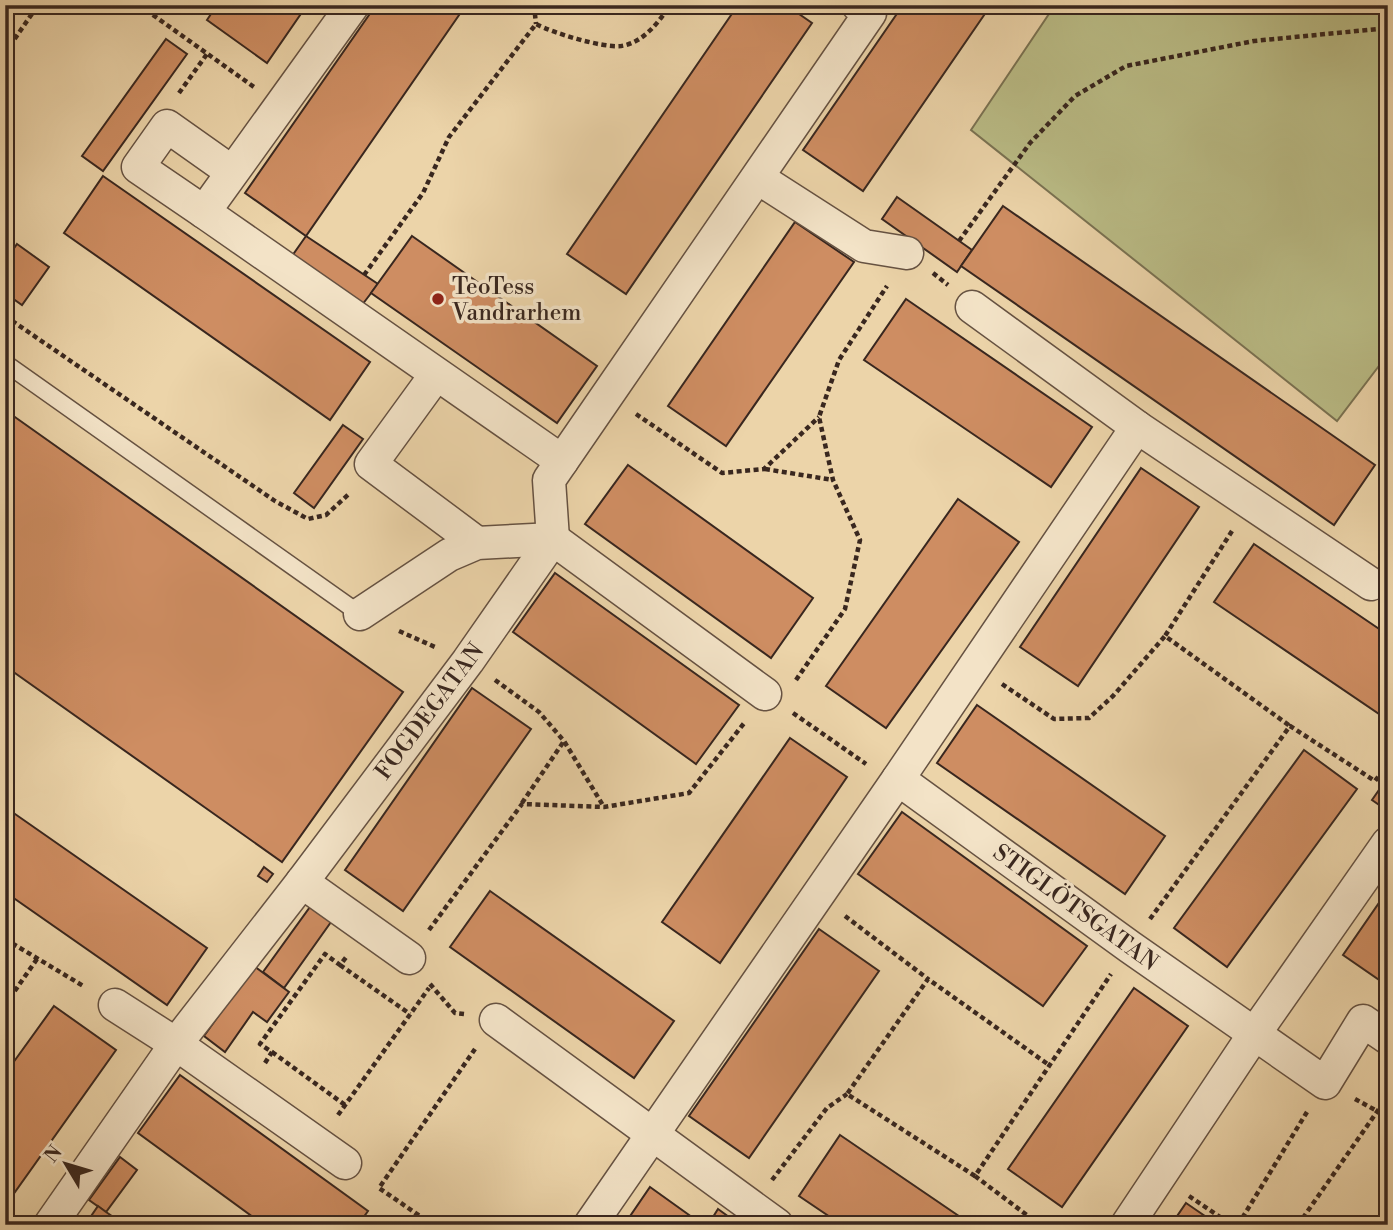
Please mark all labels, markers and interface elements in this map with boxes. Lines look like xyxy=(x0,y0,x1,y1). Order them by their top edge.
place label: TeoTess Vandrarhem xyxy=(451,273,581,327)
marker: TeoTess Vandrarhem xyxy=(430,291,446,307)
street label: FOGDEGATAN xyxy=(369,638,490,785)
street label: STIGLÖTSGATAN xyxy=(988,837,1164,977)
north arrow xyxy=(32,1128,102,1198)
text: N xyxy=(39,1141,67,1167)

